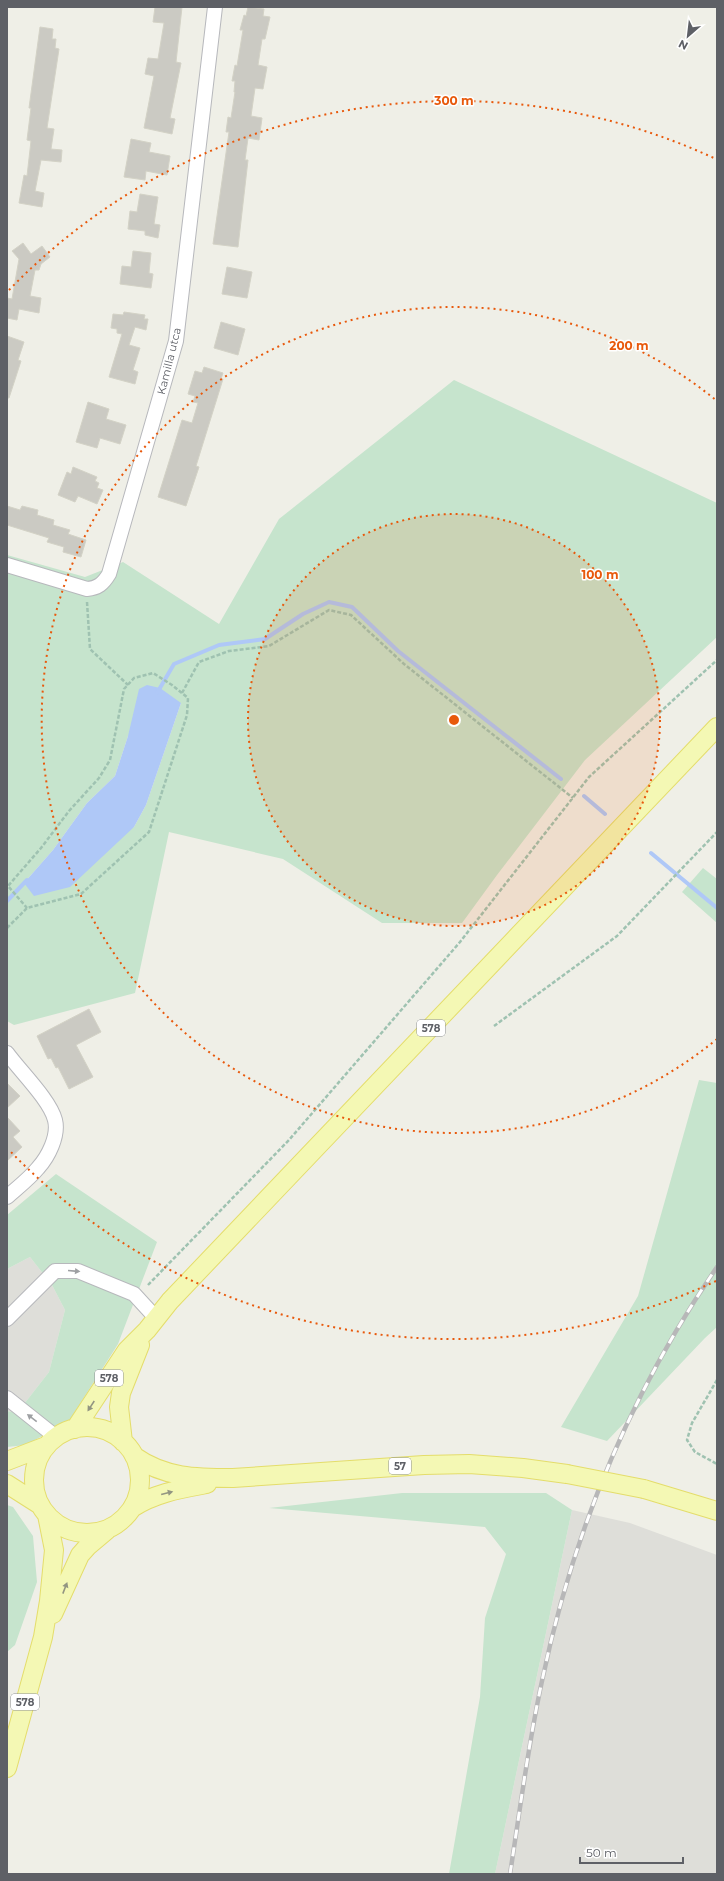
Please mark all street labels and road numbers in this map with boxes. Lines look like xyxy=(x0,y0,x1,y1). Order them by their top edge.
street label: Kamilla utca xyxy=(154,326,184,396)
road number: 578 xyxy=(417,1020,445,1036)
road number: 578 xyxy=(95,1370,123,1386)
road number: 57 xyxy=(389,1458,411,1474)
road number: 578 xyxy=(11,1694,39,1710)

